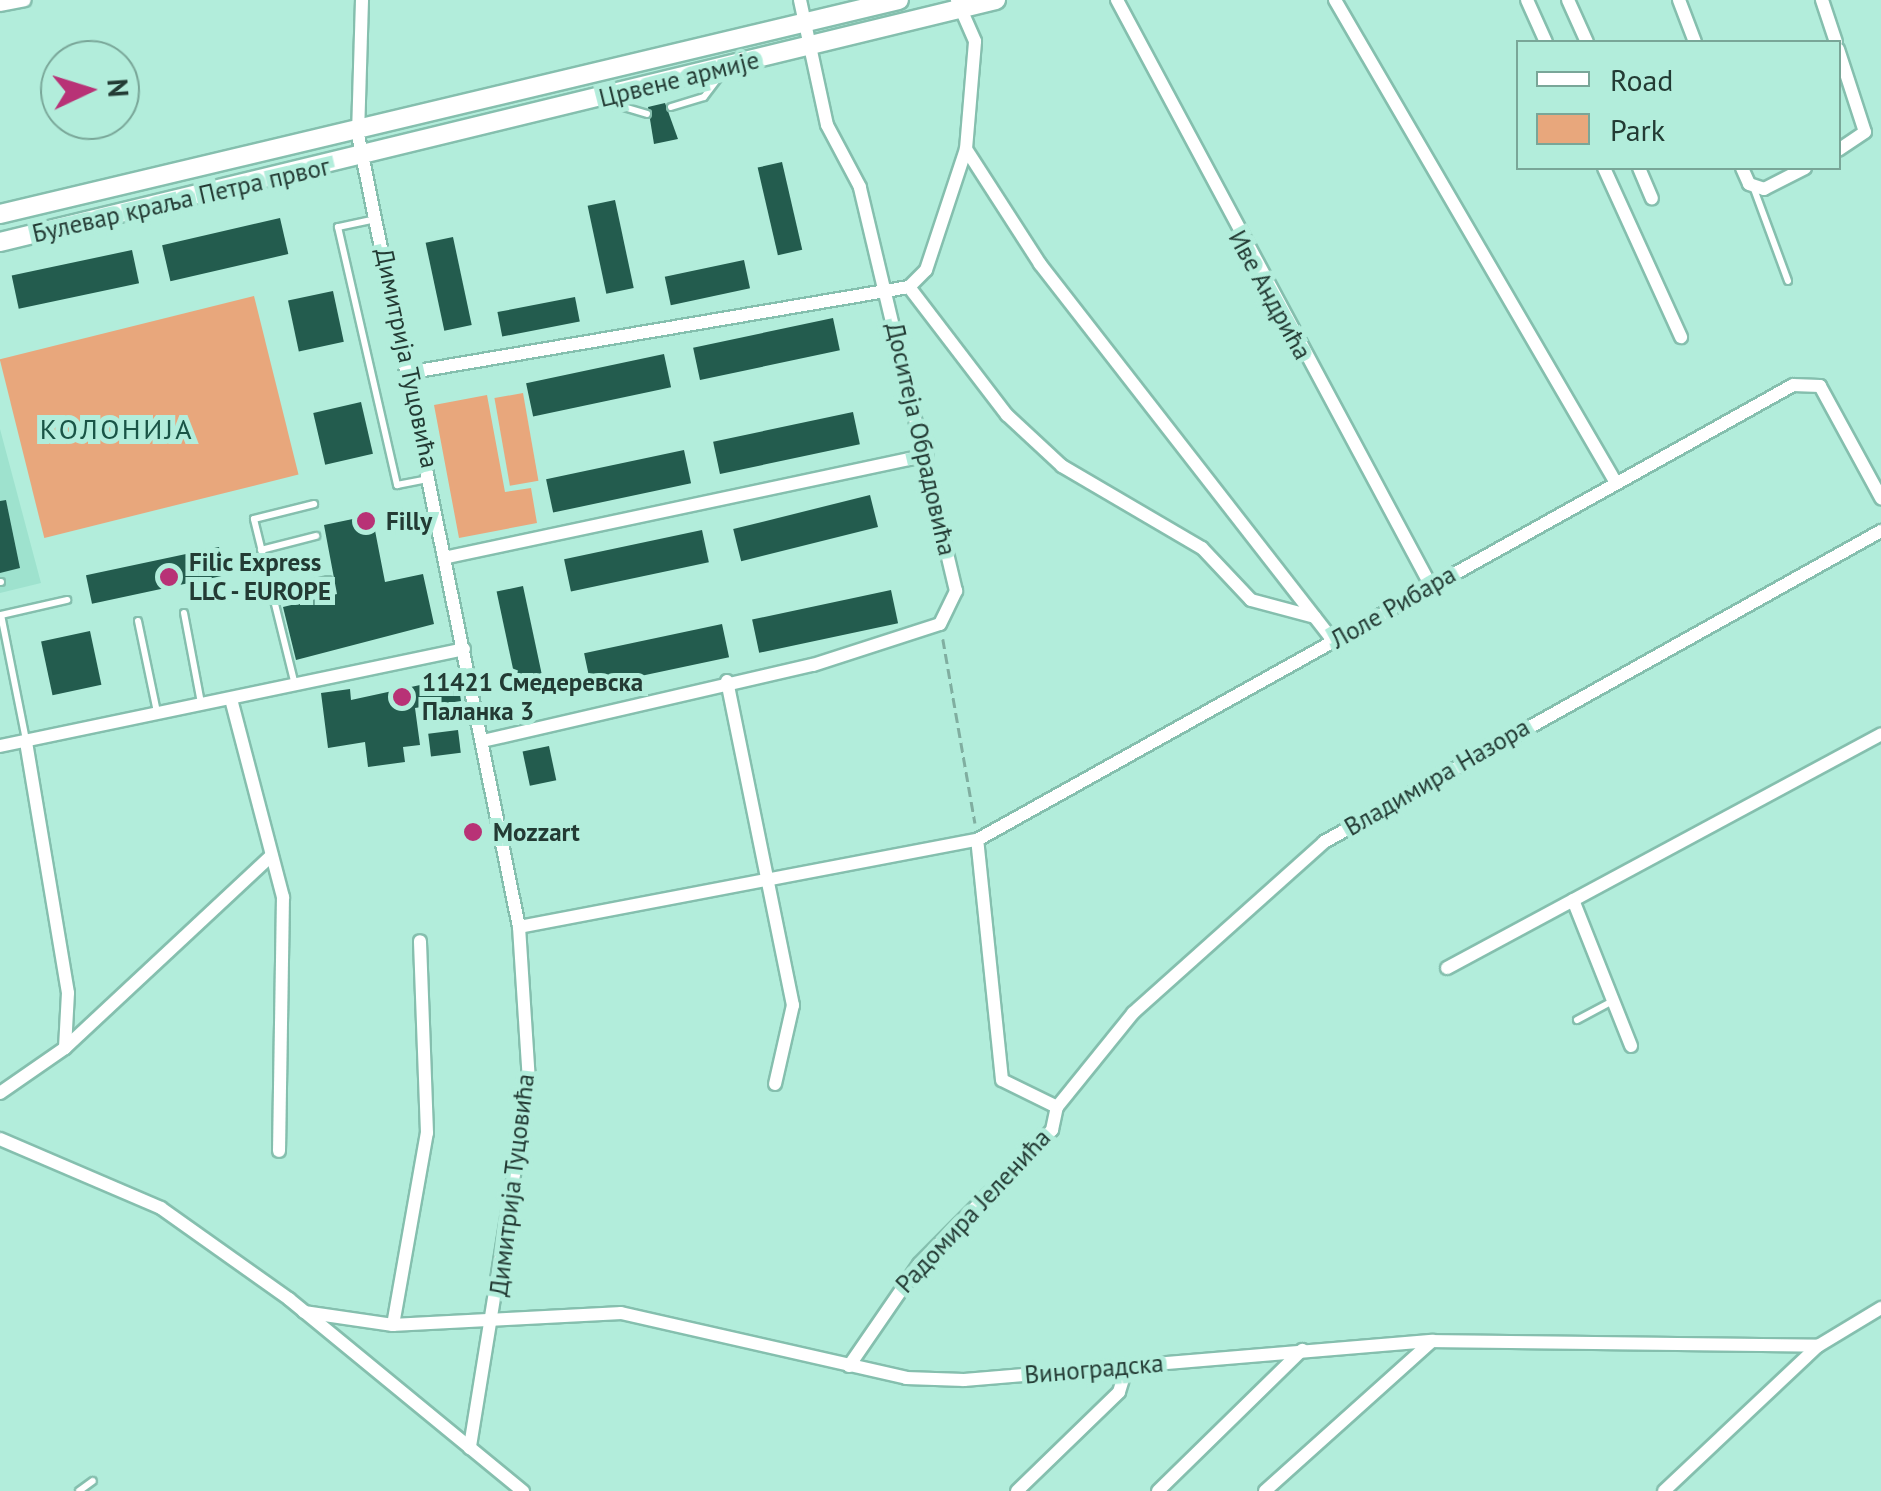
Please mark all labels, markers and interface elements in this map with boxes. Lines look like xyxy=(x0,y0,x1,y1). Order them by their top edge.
north arrow xyxy=(40,40,140,140)
legend xyxy=(1516,40,1841,170)
street label: Црвене армије xyxy=(596,45,762,113)
text: Road xyxy=(1610,60,1674,99)
text: N xyxy=(99,78,138,98)
text: Park xyxy=(1610,110,1665,149)
street label: Булевар краља Петра првог xyxy=(29,151,333,249)
street label: Иве Андрића xyxy=(1222,225,1318,365)
street label: Димитрија Туцовића xyxy=(369,245,445,471)
street label: Доситеја Обрадовића xyxy=(880,320,962,558)
district label: КОЛОНИЈА xyxy=(40,412,194,446)
place label: Filly xyxy=(386,506,432,536)
marker: Filly xyxy=(355,510,377,532)
place label: Filic Express LLC - EUROPE xyxy=(189,548,335,607)
street label: Лоле Рибара xyxy=(1325,559,1461,655)
marker: Filic Express LLC - EUROPE xyxy=(158,566,180,588)
place label: 11421 Смедеревска Паланка 3 xyxy=(422,668,643,727)
marker: 11421 Смедеревска Паланка 3 xyxy=(391,686,413,708)
street label: Владимира Назора xyxy=(1339,712,1535,842)
place label: Mozzart xyxy=(493,817,580,847)
marker: Mozzart xyxy=(462,821,484,843)
street label: Димитрија Туцовића xyxy=(483,1072,541,1298)
street label: Радомира Јеленића xyxy=(889,1123,1057,1299)
street label: Виноградска xyxy=(1023,1348,1165,1390)

